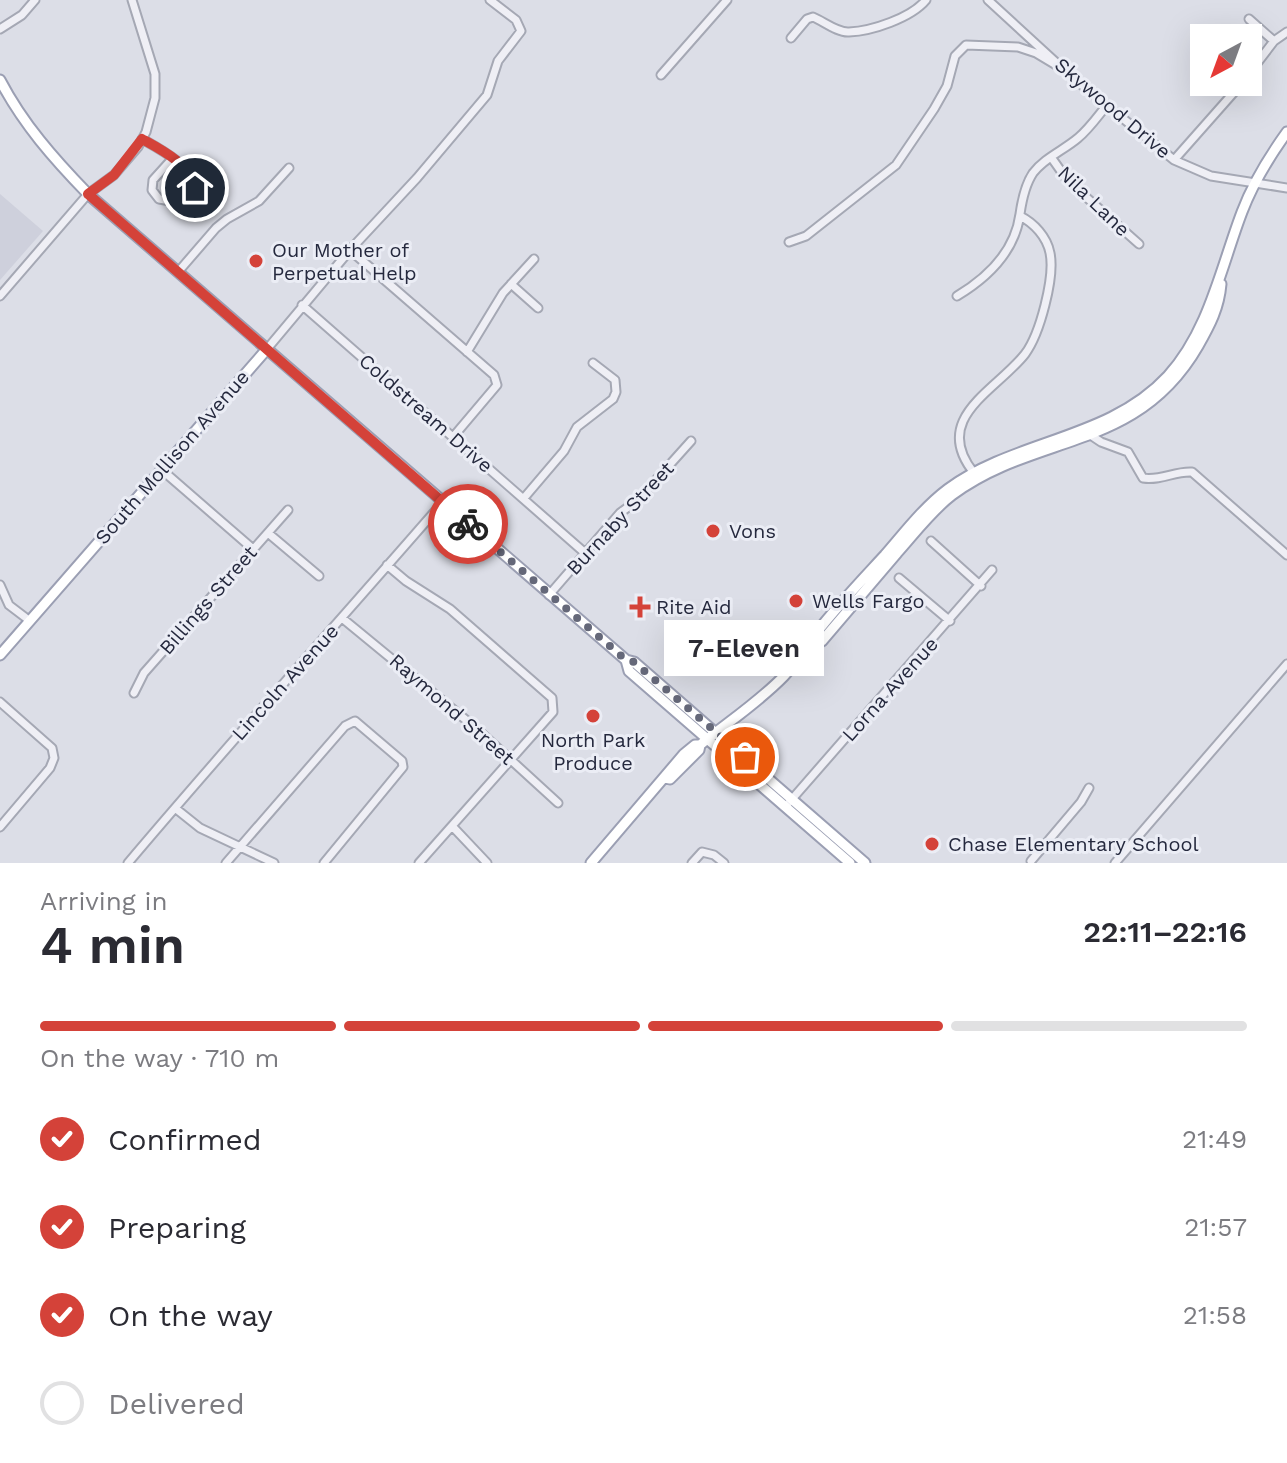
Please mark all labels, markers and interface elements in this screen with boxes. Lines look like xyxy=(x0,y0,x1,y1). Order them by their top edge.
north arrow xyxy=(1190,24,1262,96)
map controls xyxy=(1190,24,1262,96)
street label: Skywood Drive xyxy=(1050,53,1176,163)
pin xyxy=(161,154,229,222)
street label: Nila Lane xyxy=(1053,161,1135,241)
icon: home xyxy=(173,166,217,210)
place label: Our Mother of Perpetual Help xyxy=(272,238,417,285)
marker: Our Mother of Perpetual Help xyxy=(247,252,265,270)
street label: Coldstream Drive xyxy=(354,348,498,478)
street label: South Mollison Avenue xyxy=(90,365,254,549)
street label: Burnaby Street xyxy=(561,456,679,580)
courier xyxy=(428,484,508,564)
icon: bike xyxy=(446,502,490,546)
place label: Vons xyxy=(729,519,776,543)
marker: Vons xyxy=(704,522,722,540)
street label: Billings Street xyxy=(154,540,262,659)
place label: Wells Fargo xyxy=(812,589,924,613)
marker: Wells Fargo xyxy=(787,592,805,610)
place label: Rite Aid xyxy=(656,595,732,619)
marker: Rite Aid xyxy=(631,598,649,616)
street label: Lincoln Avenue xyxy=(227,619,343,745)
callout: 7-Eleven xyxy=(665,621,825,677)
street label: Lorna Avenue xyxy=(837,632,943,746)
text: 7-Eleven xyxy=(688,633,800,663)
street label: Raymond Street xyxy=(385,648,520,770)
marker: North Park Produce xyxy=(584,707,602,725)
pin xyxy=(711,723,779,791)
place label: North Park Produce xyxy=(541,728,645,775)
icon: bag xyxy=(723,735,767,779)
place label: Chase Elementary School xyxy=(948,832,1199,856)
marker: Chase Elementary School xyxy=(923,835,941,853)
text: Arriving in xyxy=(40,886,168,916)
text: 22:11–22:16 xyxy=(1083,914,1247,949)
text: 4 min xyxy=(40,915,185,976)
text: On the way · 710 m xyxy=(40,1043,279,1073)
icon: check xyxy=(40,1117,84,1161)
text: Confirmed xyxy=(108,1122,262,1157)
text: 21:49 xyxy=(1182,1124,1247,1154)
icon: check xyxy=(40,1205,84,1249)
text: Preparing xyxy=(108,1210,246,1245)
text: 21:57 xyxy=(1184,1212,1247,1242)
icon: check xyxy=(40,1293,84,1337)
text: On the way xyxy=(108,1298,273,1333)
text: 21:58 xyxy=(1183,1300,1247,1330)
text: Delivered xyxy=(108,1386,245,1421)

